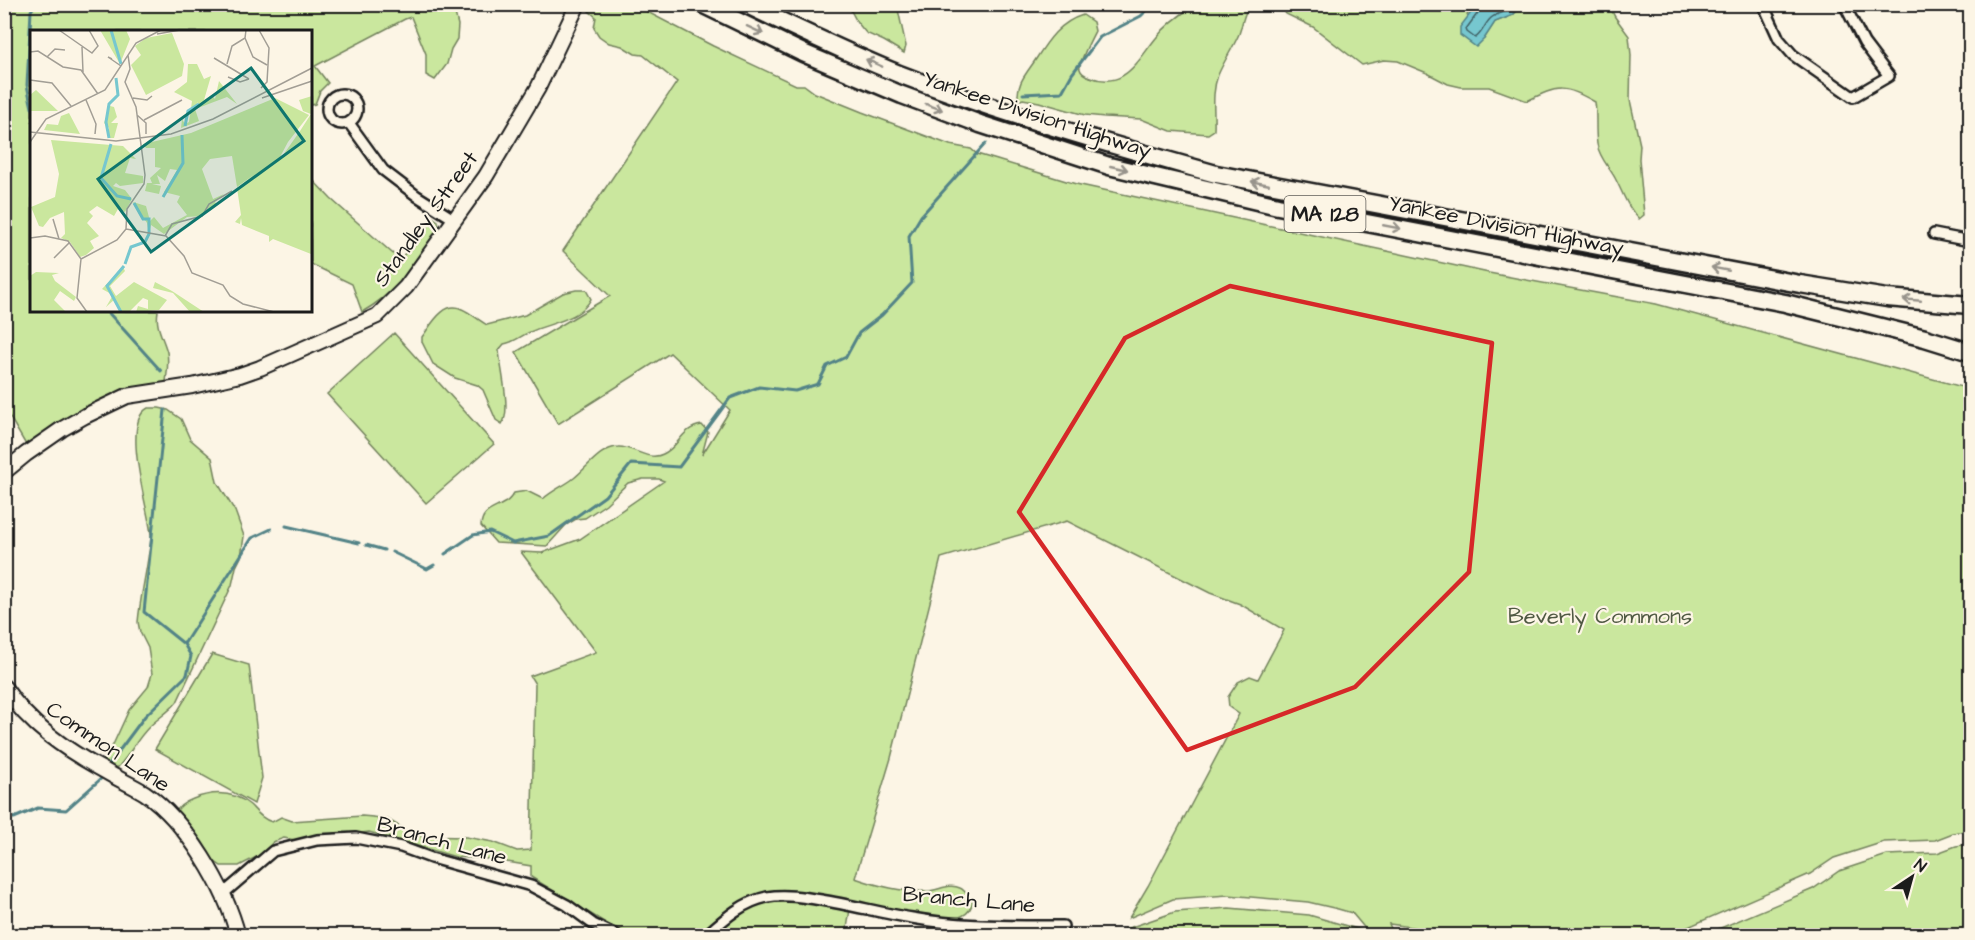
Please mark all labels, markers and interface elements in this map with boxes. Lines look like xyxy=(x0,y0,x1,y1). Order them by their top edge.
one-way arrow xyxy=(745,25,763,37)
inset map xyxy=(30,30,312,312)
one-way arrow xyxy=(865,56,883,68)
street label: Yankee Division Highway xyxy=(918,63,1155,168)
one-way arrow xyxy=(924,102,943,113)
street label: Standley Street xyxy=(366,145,487,294)
one-way arrow xyxy=(1109,163,1128,175)
one-way arrow xyxy=(1250,177,1270,188)
street label: Yankee Division Highway xyxy=(1386,188,1626,265)
road number: MA 128 xyxy=(1284,196,1366,232)
one-way arrow xyxy=(1381,222,1401,233)
one-way arrow xyxy=(1710,263,1730,274)
one-way arrow xyxy=(1903,294,1923,305)
park label: Beverly Commons xyxy=(1508,601,1692,633)
street label: Common Lane xyxy=(40,694,176,800)
street label: Branch Lane xyxy=(374,809,510,873)
north arrow xyxy=(1882,847,1942,907)
text: N xyxy=(1910,854,1931,878)
street label: Branch Lane xyxy=(901,879,1037,921)

